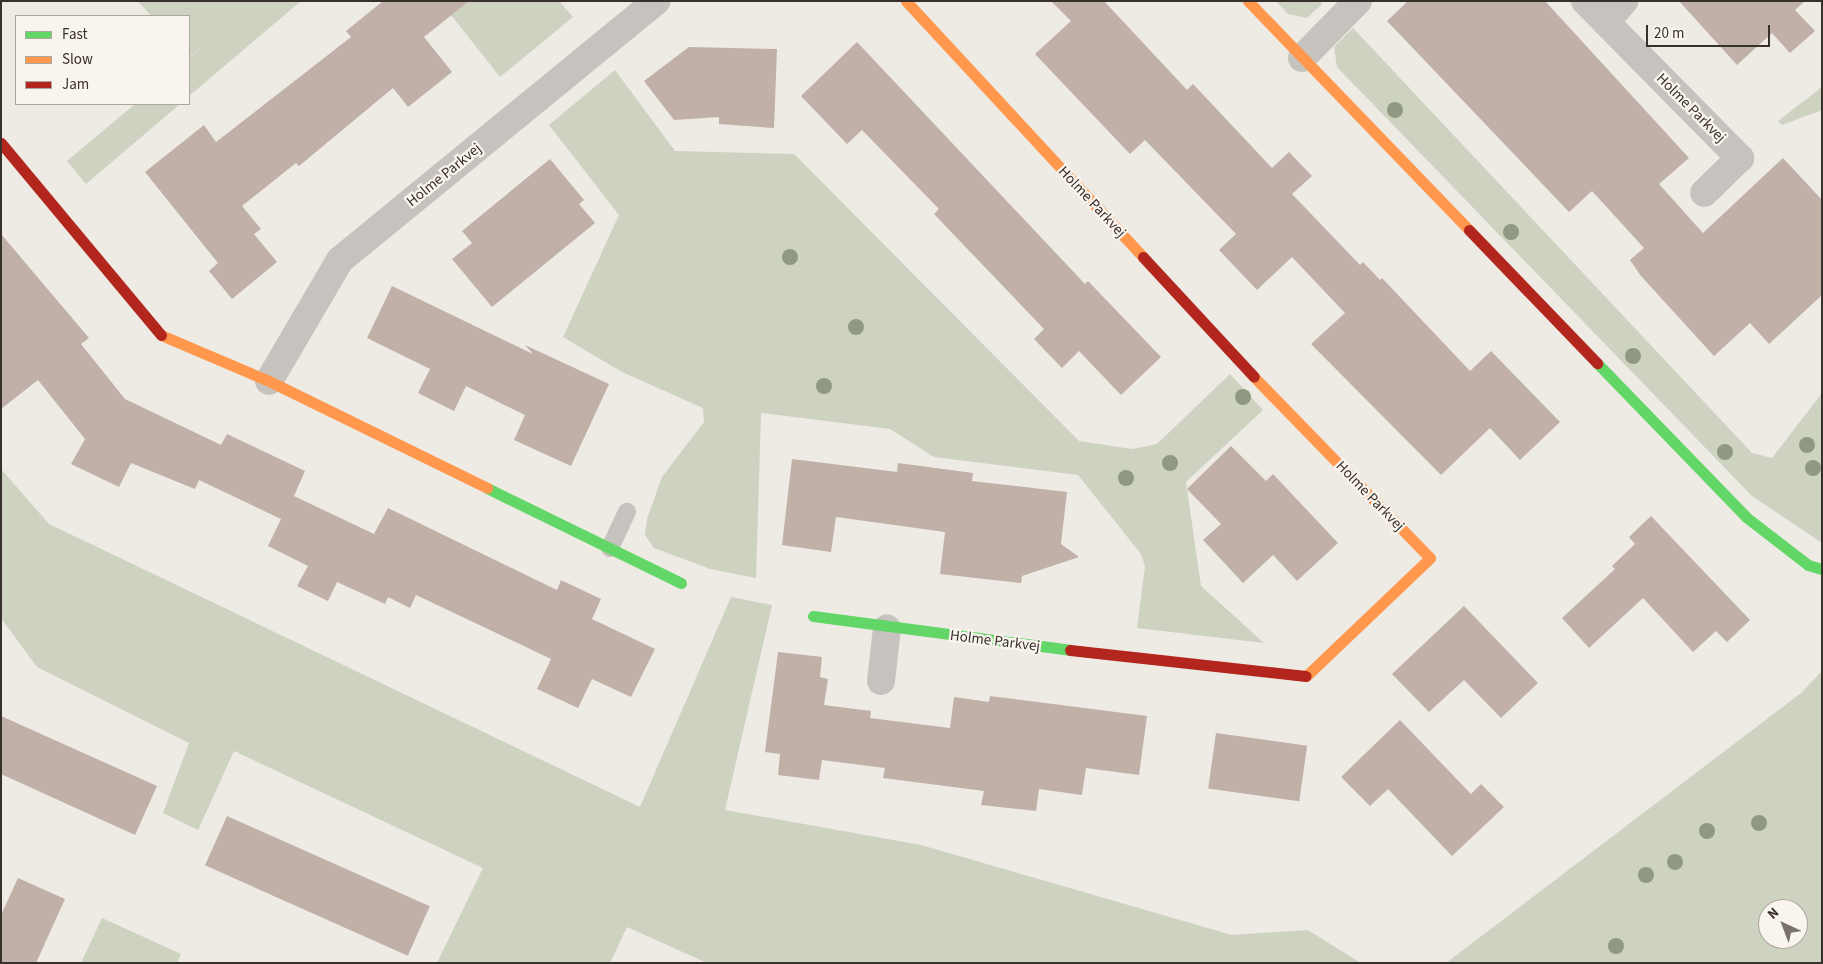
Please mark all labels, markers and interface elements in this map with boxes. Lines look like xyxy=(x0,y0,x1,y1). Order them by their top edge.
legend xyxy=(15,15,190,105)
scale bar xyxy=(1648,15,1772,47)
text: 20 m xyxy=(1654,23,1684,44)
text: Fast xyxy=(62,24,88,45)
text: Slow xyxy=(62,49,93,70)
street label: Holme Parkvej xyxy=(1653,70,1729,146)
text: Jam xyxy=(62,74,89,95)
street label: Holme Parkvej xyxy=(403,139,485,211)
street label: Holme Parkvej xyxy=(1054,163,1130,241)
street label: Holme Parkvej xyxy=(1332,457,1408,535)
street label: Holme Parkvej xyxy=(949,627,1041,655)
north arrow xyxy=(1758,899,1808,949)
text: N xyxy=(1763,903,1784,924)

